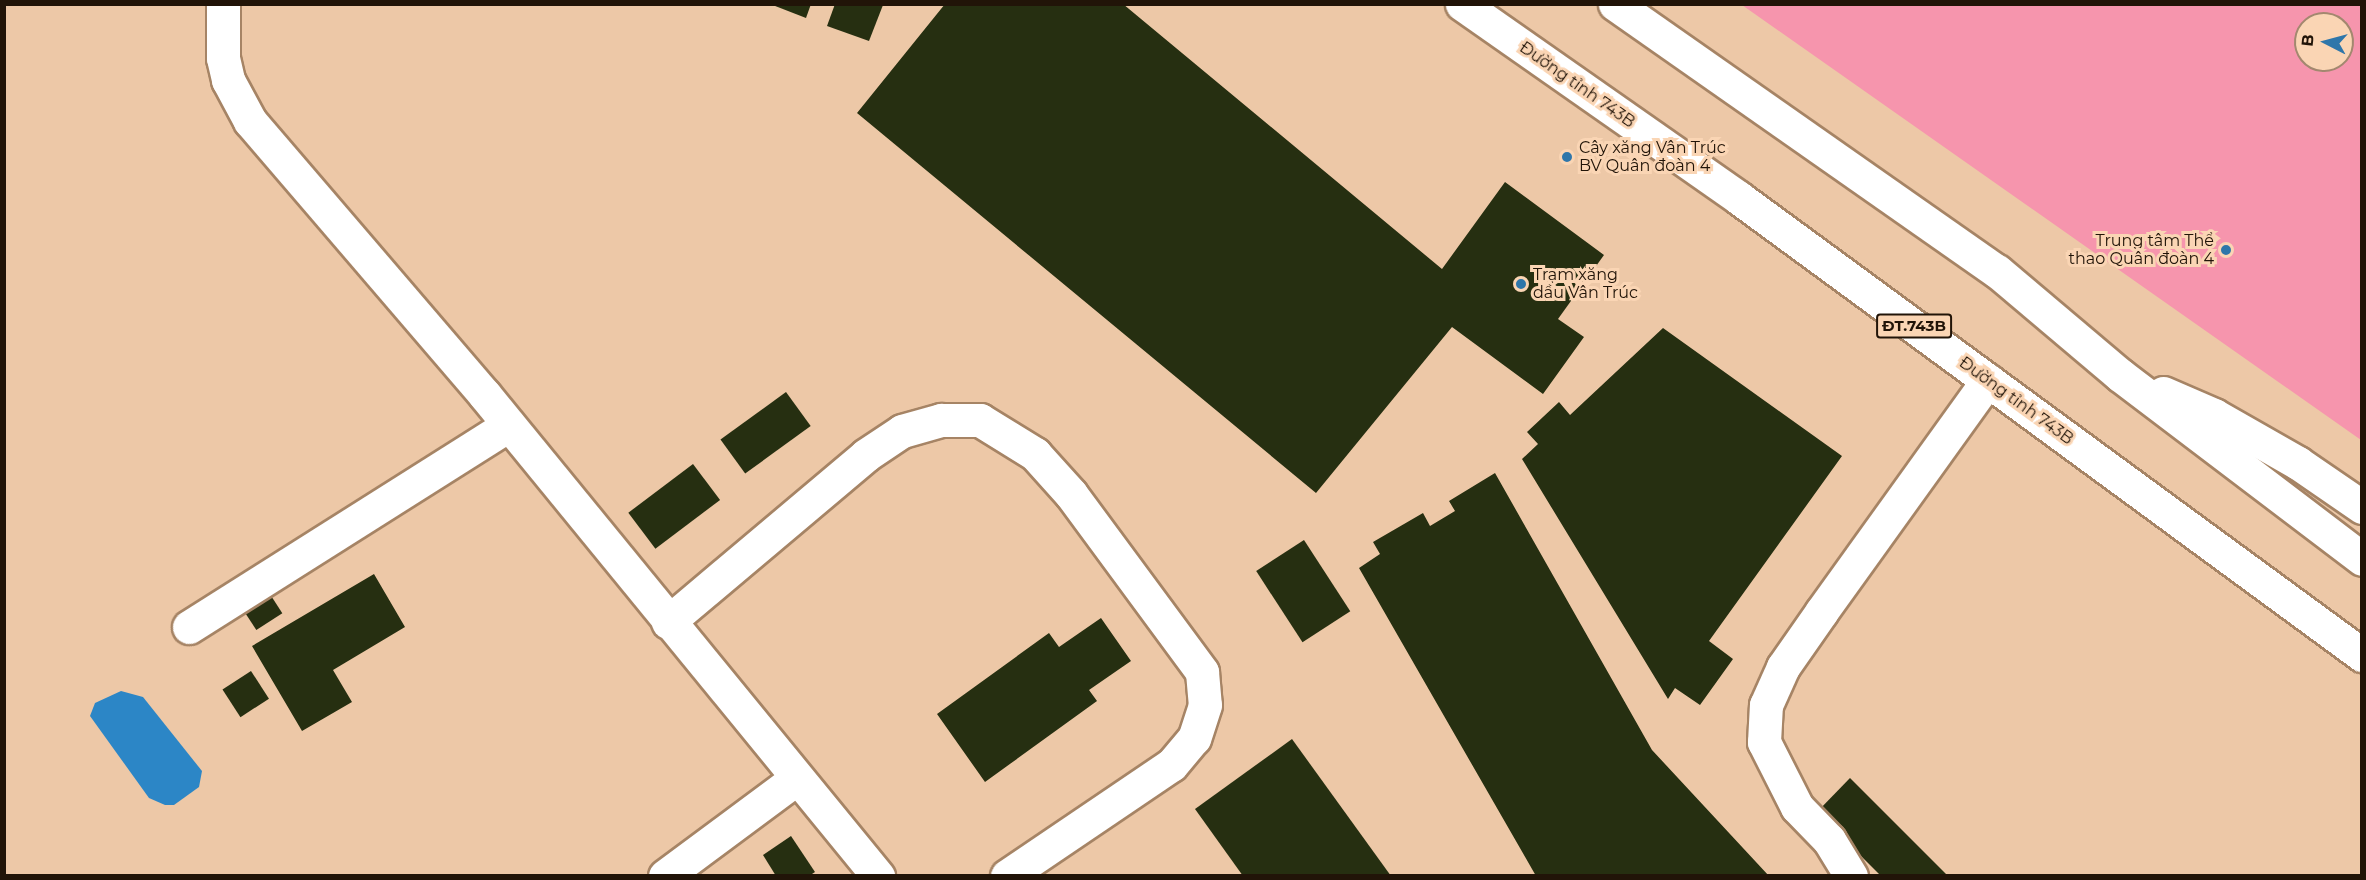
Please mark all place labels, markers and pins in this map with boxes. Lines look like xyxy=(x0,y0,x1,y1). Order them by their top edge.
place label: Cây xăng Vân Trúc BV Quân đoàn 4 xyxy=(1579,138,1726,176)
marker: Cây xăng Vân Trúc BV Quân đoàn 4 xyxy=(1560,150,1574,164)
place label: Trung tâm Thể thao Quân đoàn 4 xyxy=(2069,231,2214,269)
marker: Trung tâm Thể thao Quân đoàn 4 xyxy=(2219,243,2233,257)
place label: Trạm xăng dầu Vân Trúc xyxy=(1533,265,1638,303)
marker: Trạm xăng dầu Vân Trúc xyxy=(1514,277,1528,291)

